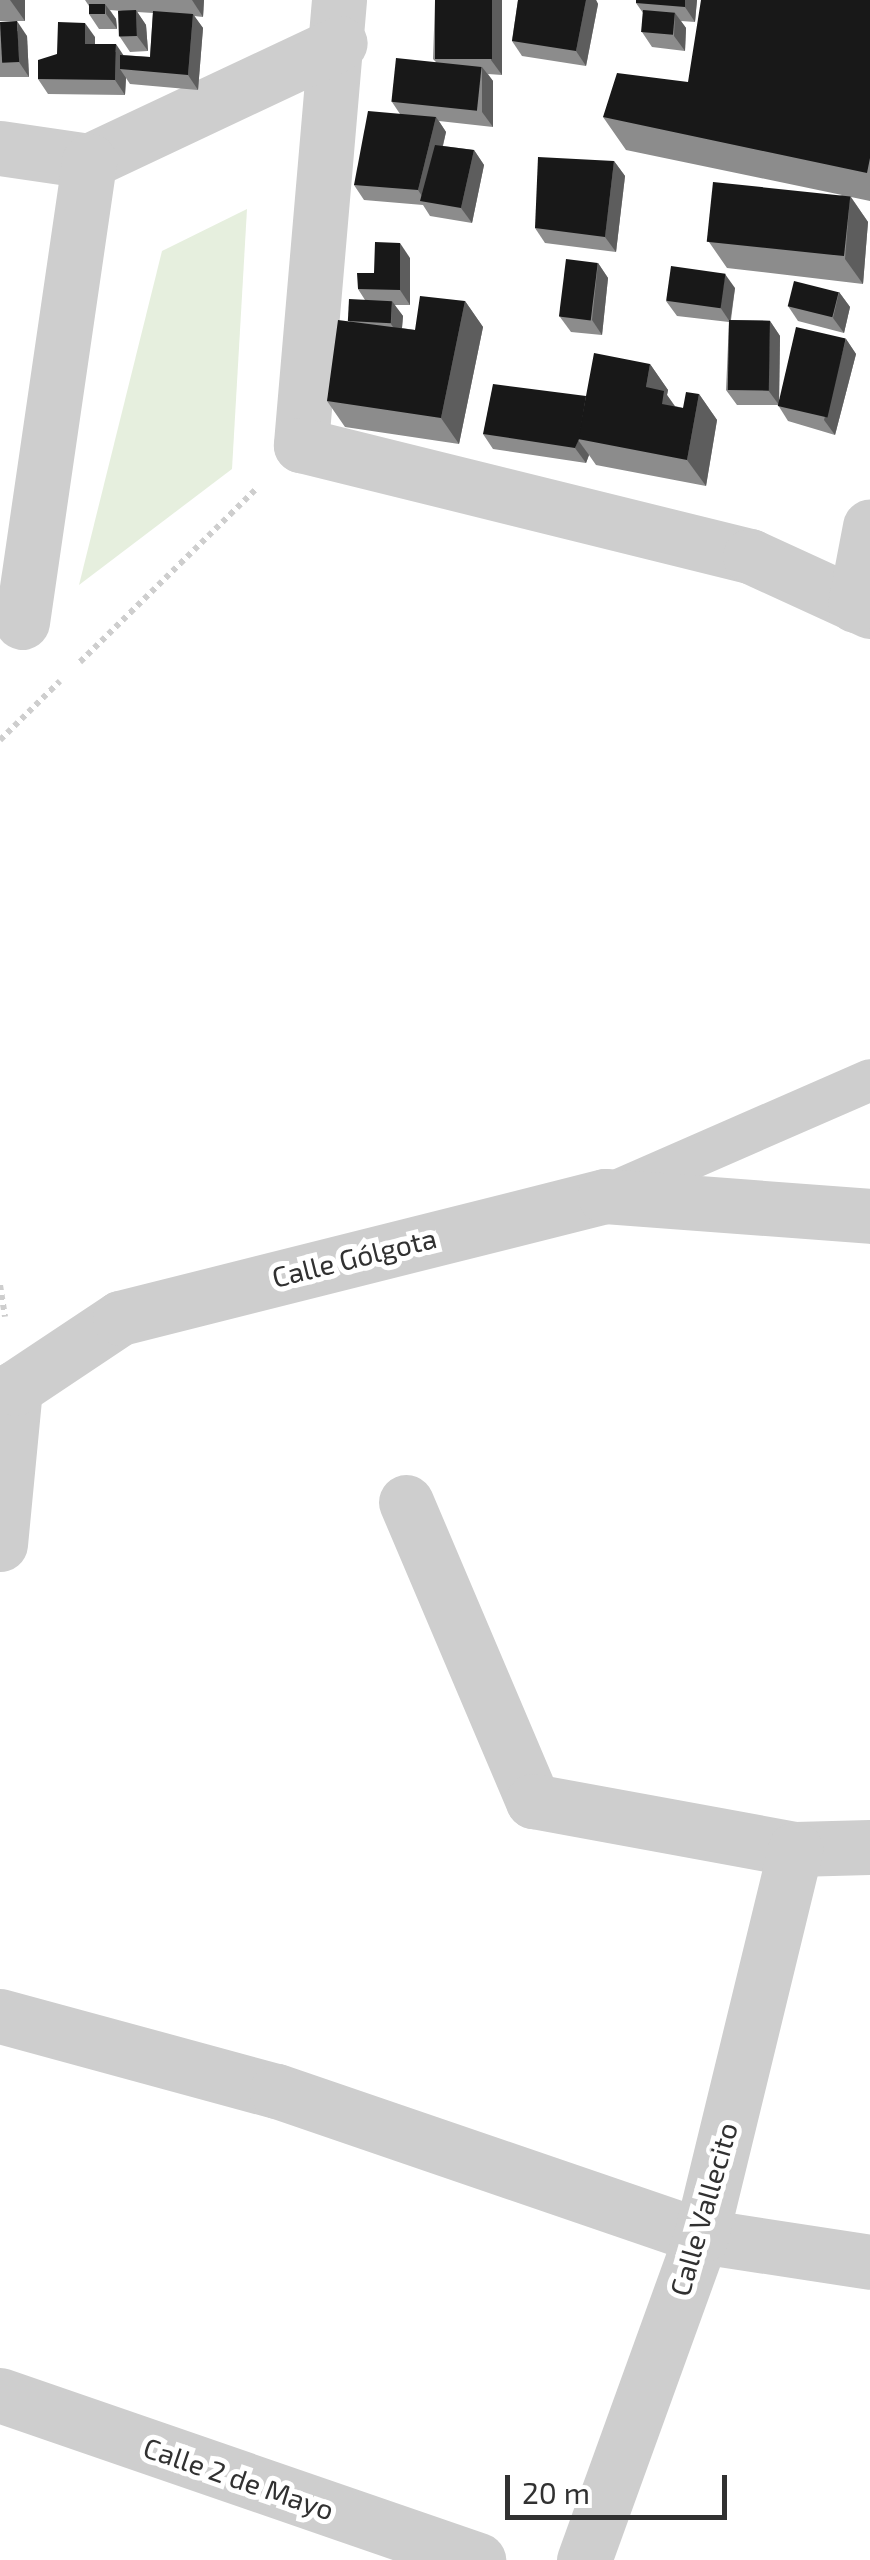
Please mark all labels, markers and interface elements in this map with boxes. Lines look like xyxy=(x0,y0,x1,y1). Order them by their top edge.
street label: Calle Gólgota xyxy=(268,1220,440,1294)
street label: Calle Vallecito xyxy=(662,2118,744,2300)
street label: Calle 2 de Mayo xyxy=(139,2430,339,2526)
scale bar xyxy=(510,2455,732,2517)
text: 20 m xyxy=(522,2474,590,2510)

